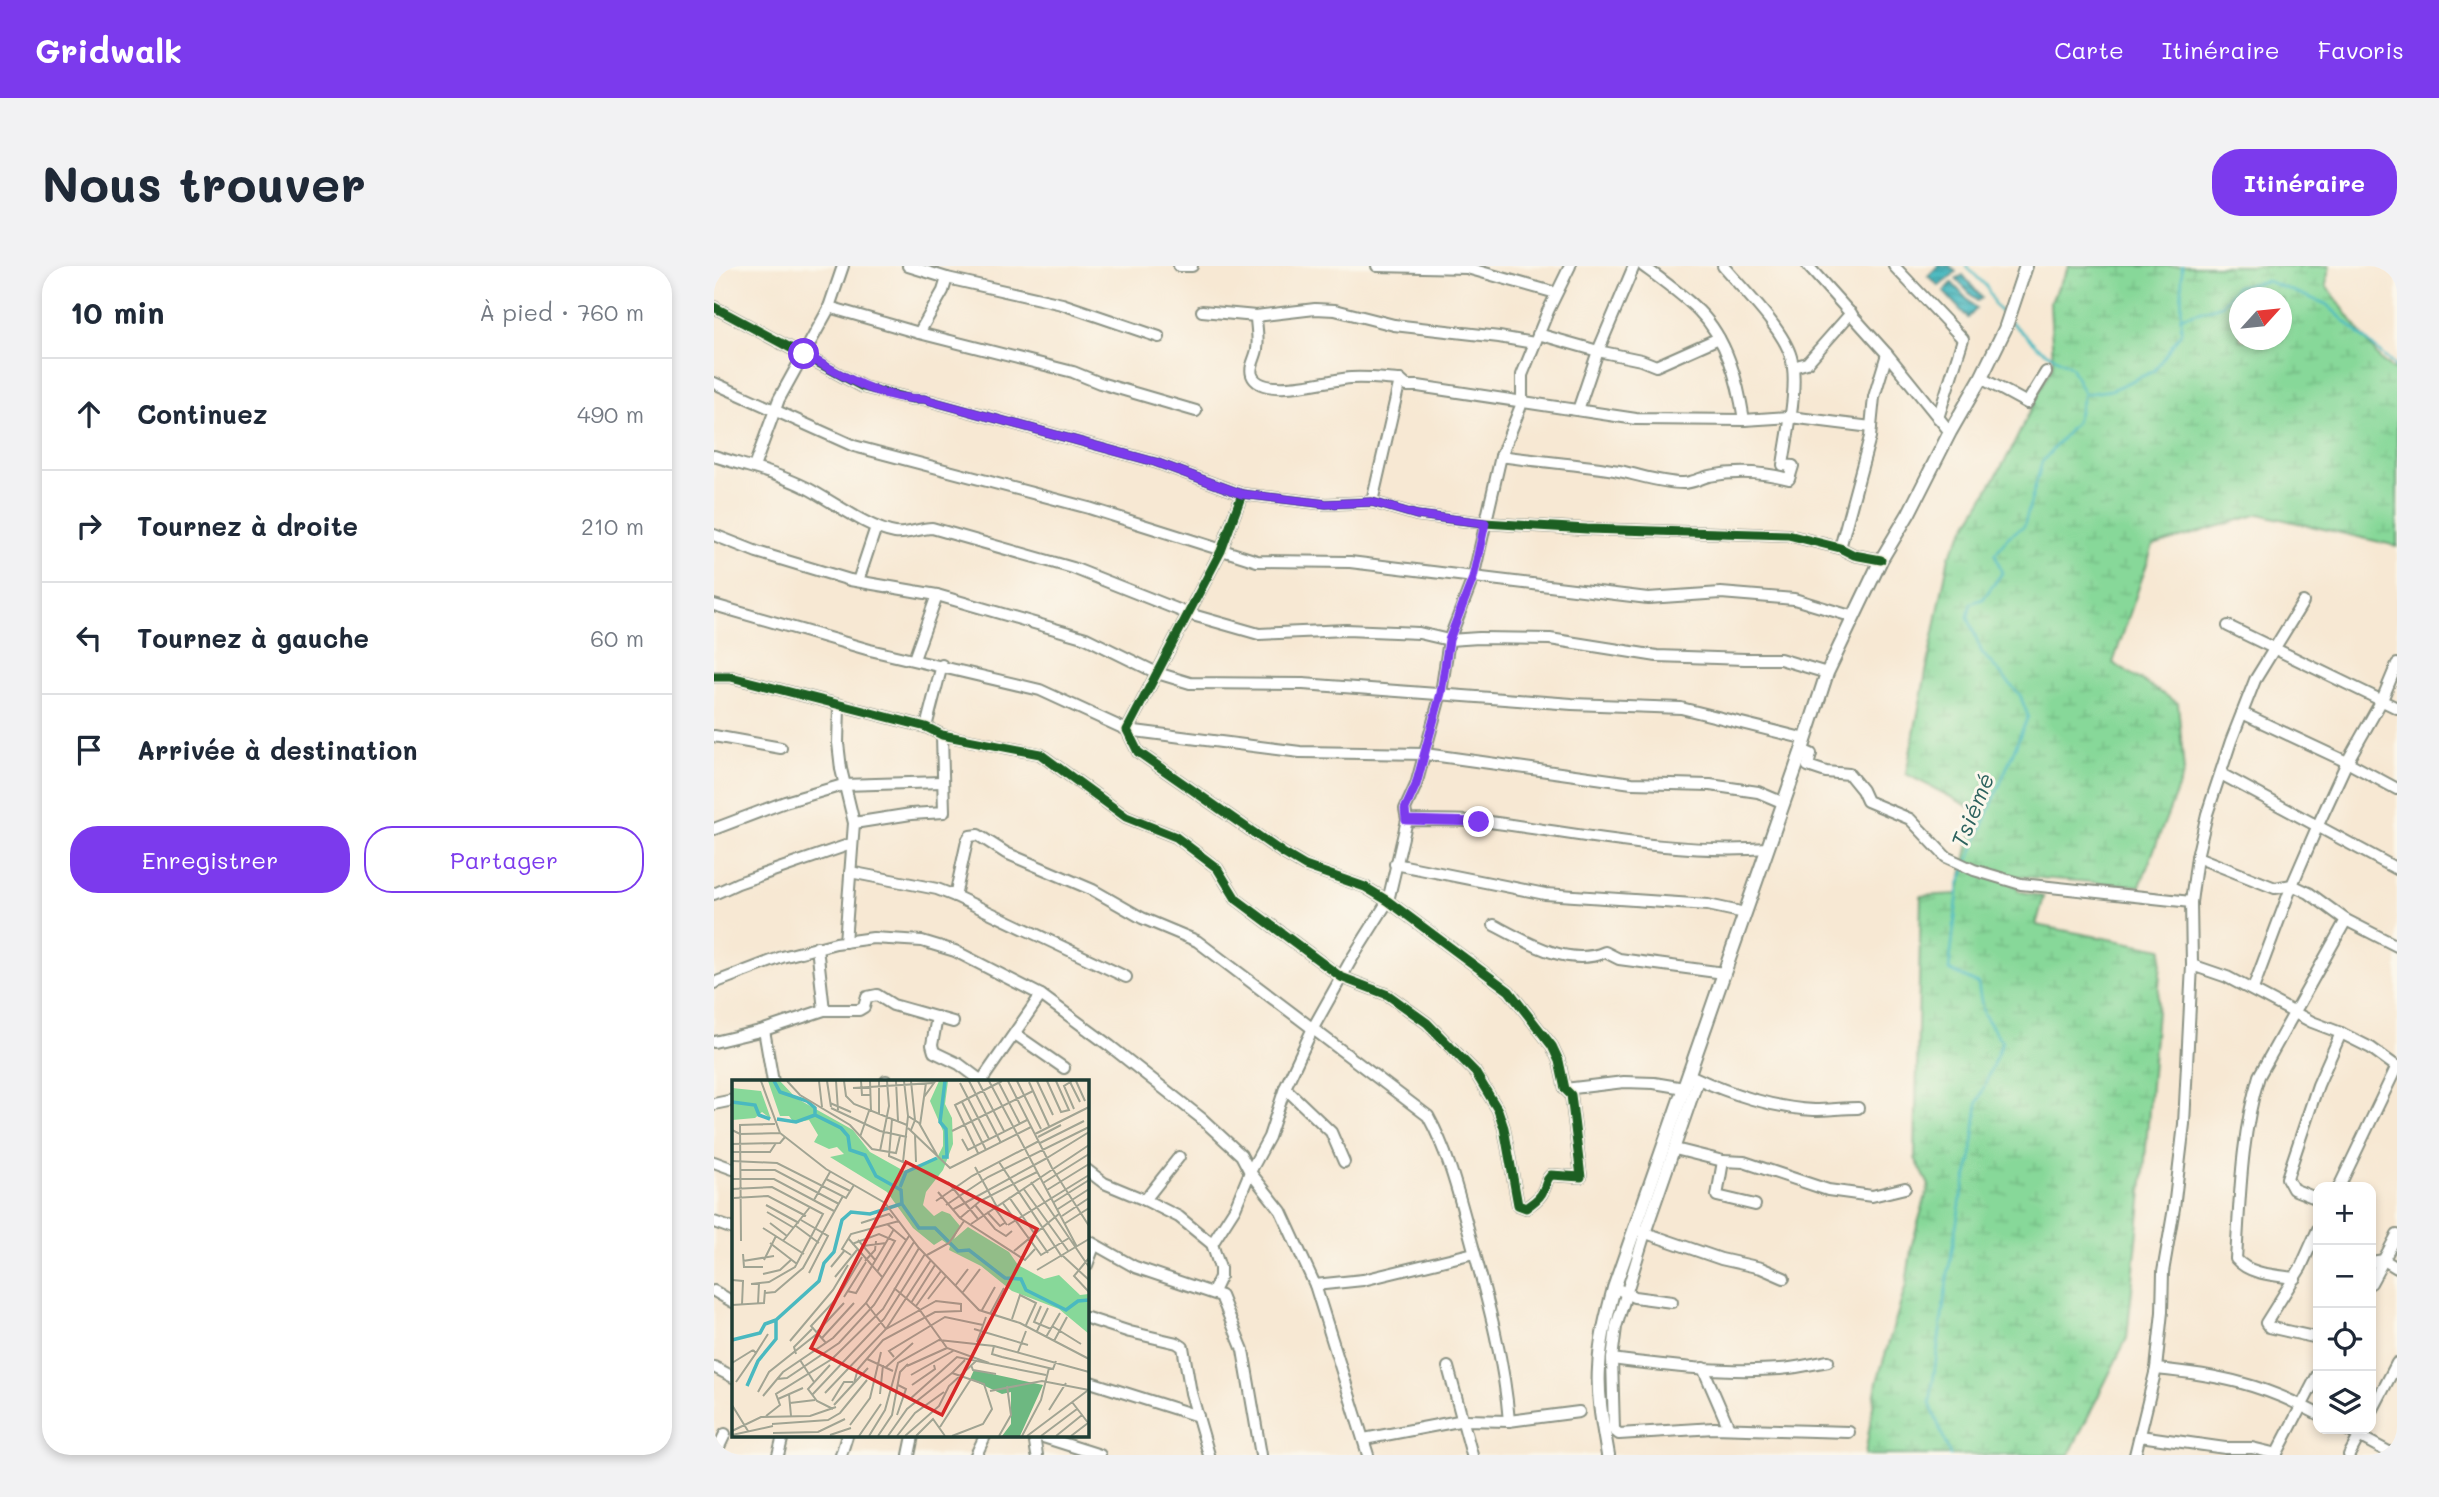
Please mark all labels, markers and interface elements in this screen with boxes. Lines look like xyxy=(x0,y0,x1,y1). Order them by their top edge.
text: Gridwalk xyxy=(35,28,182,71)
text: Carte xyxy=(2054,34,2124,65)
text: Itinéraire xyxy=(2162,34,2280,65)
text: Favoris xyxy=(2318,34,2404,65)
button: Itinéraire xyxy=(2212,149,2397,216)
text: Nous trouver xyxy=(42,151,366,214)
north arrow xyxy=(2229,287,2292,350)
text: 10 min xyxy=(70,292,165,332)
text: À pied · 760 m xyxy=(479,297,644,327)
route start xyxy=(788,338,819,369)
icon: ahead xyxy=(70,395,108,433)
text: Continuez xyxy=(137,397,267,431)
text: 490 m xyxy=(577,399,644,429)
icon: right xyxy=(70,507,108,545)
text: Tournez à droite xyxy=(137,509,358,543)
text: 210 m xyxy=(581,511,644,541)
icon: left xyxy=(70,619,108,657)
text: Tournez à gauche xyxy=(137,621,369,655)
text: 60 m xyxy=(590,623,644,653)
icon: arrive xyxy=(70,731,108,769)
text: Arrivée à destination xyxy=(137,733,417,767)
water label: Tsiémé xyxy=(1944,768,2000,852)
route end xyxy=(1463,806,1494,837)
button: Enregistrer xyxy=(70,826,350,893)
button: Partager xyxy=(364,826,644,893)
inset map xyxy=(732,1080,1088,1438)
map controls xyxy=(2313,1182,2376,1434)
button: + xyxy=(2313,1182,2376,1245)
button: − xyxy=(2313,1245,2376,1308)
button: locate xyxy=(2313,1308,2376,1371)
button: layers xyxy=(2313,1371,2376,1434)

